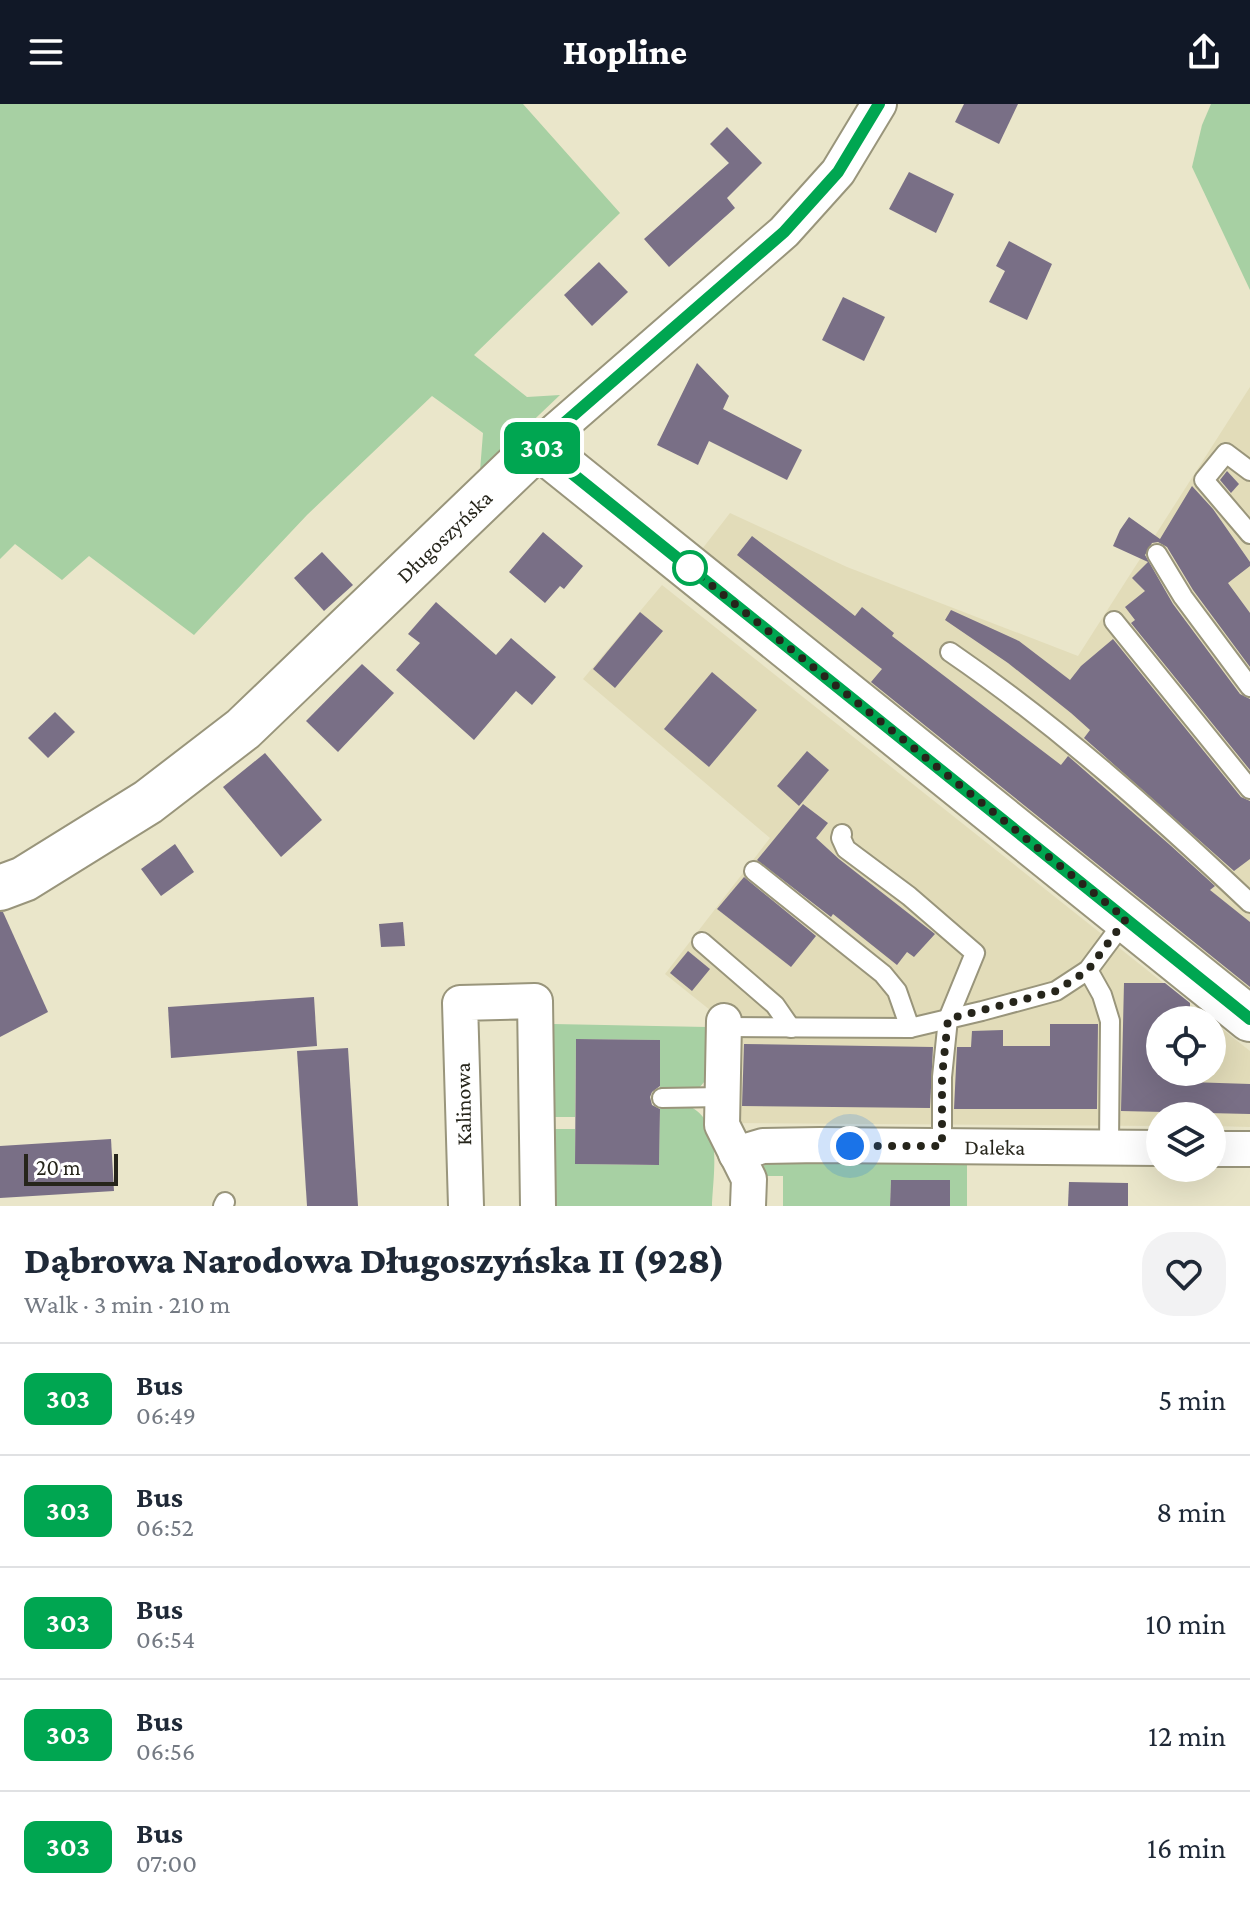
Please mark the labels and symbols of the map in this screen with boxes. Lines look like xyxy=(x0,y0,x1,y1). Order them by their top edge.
line badge: 303 xyxy=(496,422,588,474)
street label: Długoszyńska xyxy=(391,485,497,588)
unlabelled marker xyxy=(673,551,707,585)
street label: Kalinowa xyxy=(450,1062,476,1146)
your location xyxy=(830,1126,870,1166)
street label: Daleka xyxy=(964,1134,1025,1159)
scale bar xyxy=(24,1150,118,1186)

